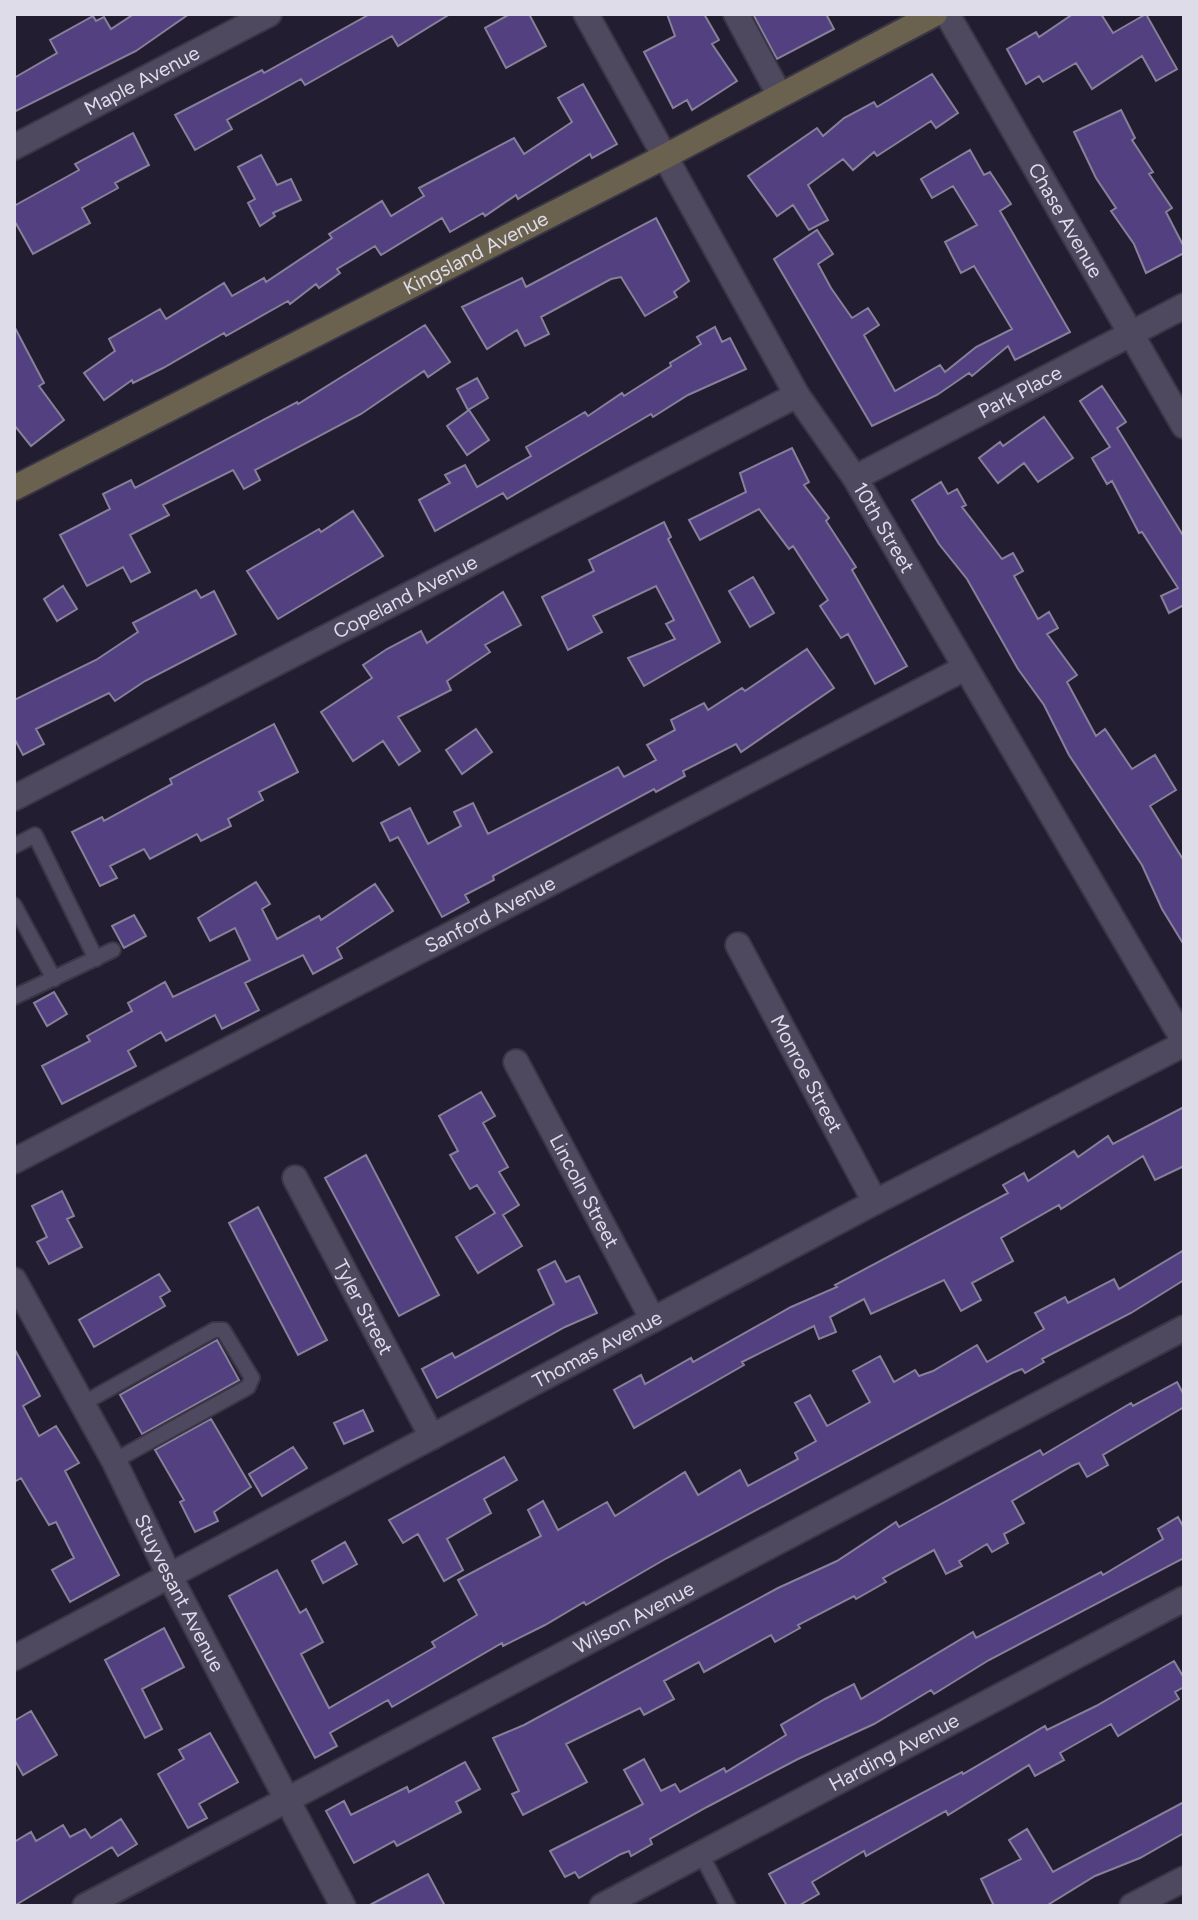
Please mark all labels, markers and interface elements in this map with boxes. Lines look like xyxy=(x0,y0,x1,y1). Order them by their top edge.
street label: Maple Avenue xyxy=(80,40,204,120)
street label: Chase Avenue xyxy=(1023,159,1108,282)
street label: Kingsland Avenue xyxy=(399,206,552,300)
street label: Park Place xyxy=(974,360,1066,424)
street label: 10th Street xyxy=(848,478,920,577)
street label: Copeland Avenue xyxy=(329,550,481,644)
street label: Sanford Avenue xyxy=(421,871,559,958)
street label: Monroe Street xyxy=(766,1011,848,1137)
street label: Lincoln Street xyxy=(545,1130,624,1252)
street label: Tyler Street xyxy=(328,1255,398,1359)
street label: Thomas Avenue xyxy=(528,1305,666,1393)
street label: Stuyvesant Avenue xyxy=(129,1510,230,1676)
street label: Wilson Avenue xyxy=(569,1576,698,1659)
street label: Harding Avenue xyxy=(825,1708,963,1796)

